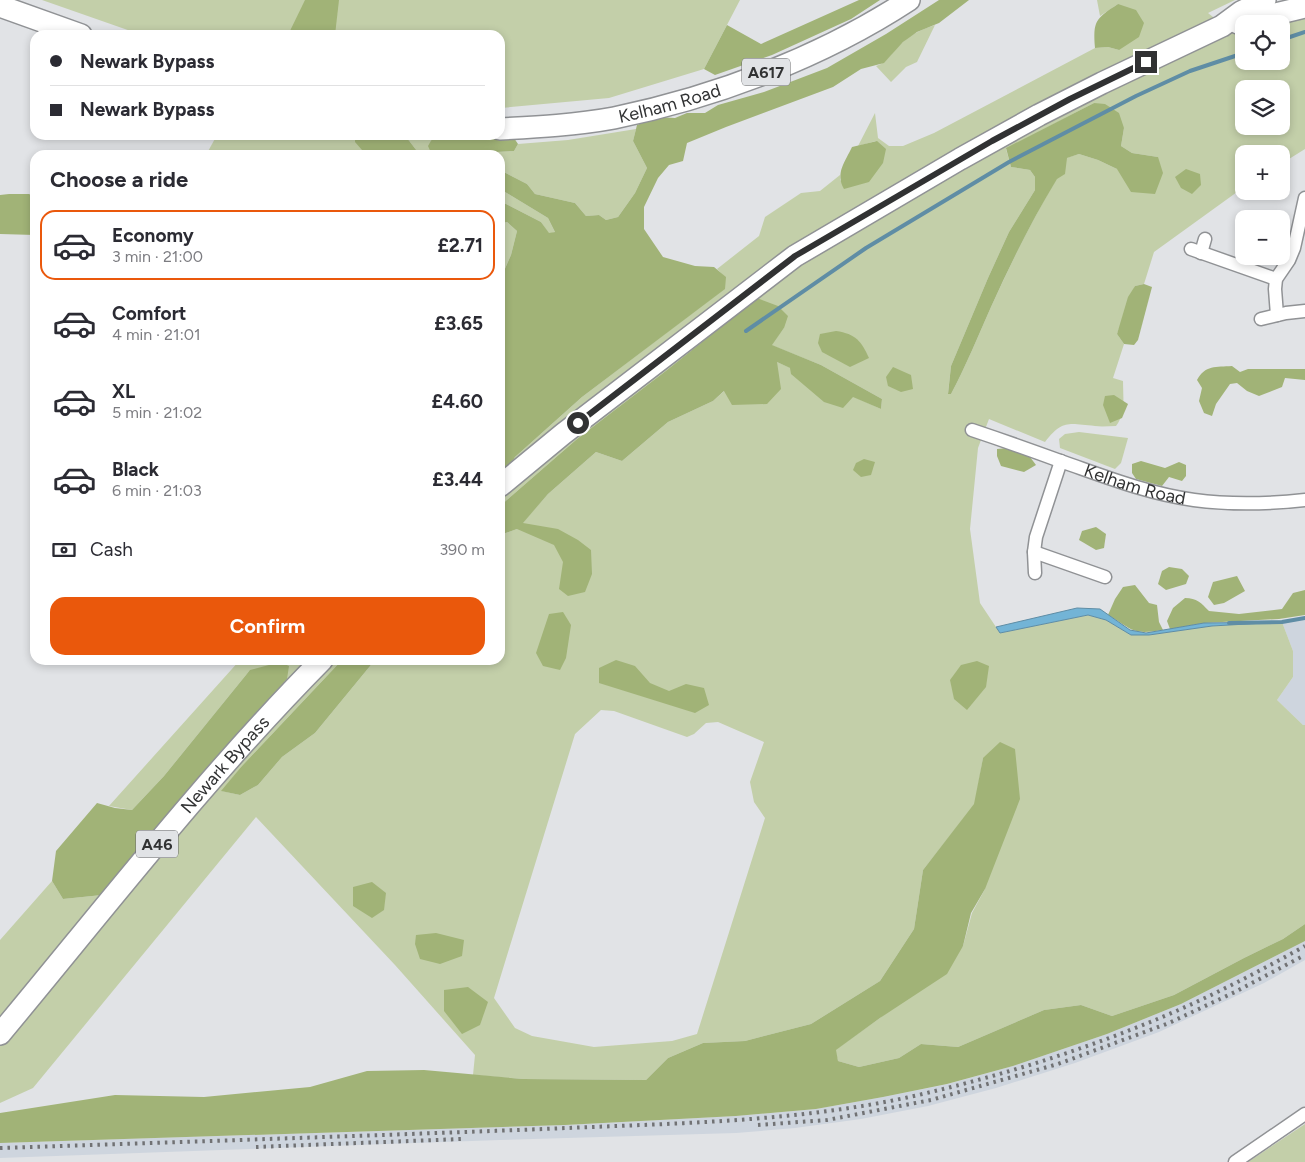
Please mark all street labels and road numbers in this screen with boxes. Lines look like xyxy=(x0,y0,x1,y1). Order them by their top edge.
road number: A617 xyxy=(742,58,790,86)
street label: Kelham Road xyxy=(616,79,724,128)
street label: Kelham Road xyxy=(1081,459,1188,510)
street label: Newark Bypass xyxy=(176,711,274,818)
road number: A46 xyxy=(136,831,178,858)

